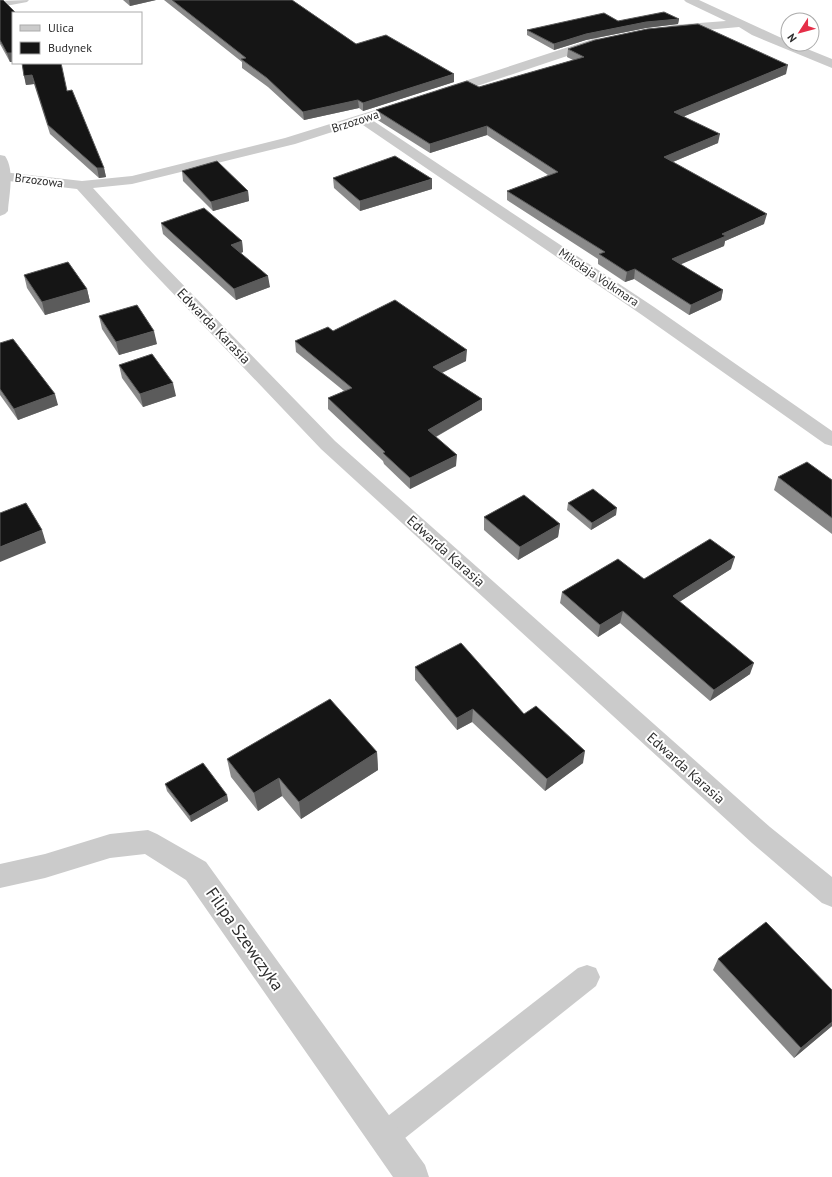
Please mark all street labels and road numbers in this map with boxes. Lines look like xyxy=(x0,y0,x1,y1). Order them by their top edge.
street label: Brzozowa xyxy=(330,106,381,136)
street label: Brzozowa xyxy=(14,170,64,190)
street label: Mikołaja Volkmara xyxy=(556,245,642,309)
street label: Edwarda Karasia xyxy=(173,284,255,368)
street label: Edwarda Karasia xyxy=(403,511,489,591)
street label: Edwarda Karasia xyxy=(643,728,729,808)
street label: Filipa Szewczyka xyxy=(201,883,289,995)

